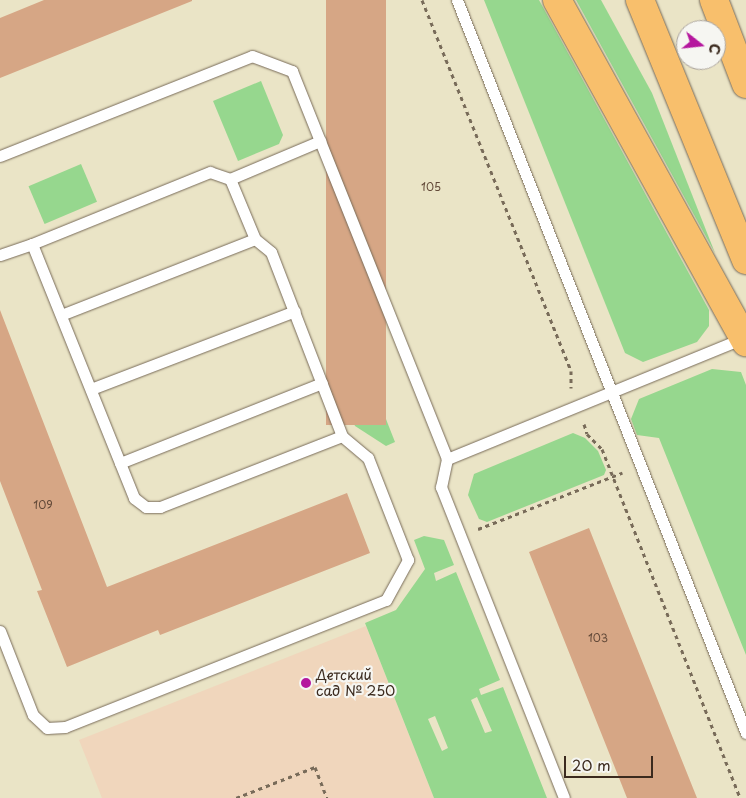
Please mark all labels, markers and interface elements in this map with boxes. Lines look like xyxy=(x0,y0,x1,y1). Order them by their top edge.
north arrow xyxy=(676,20,726,70)
text: С xyxy=(703,41,726,57)
house number: 105 xyxy=(421,180,441,194)
house number: 109 xyxy=(33,498,53,512)
house number: 103 xyxy=(588,631,608,645)
place label: Детский сад № 250 xyxy=(316,667,395,700)
marker: Детский сад № 250 xyxy=(300,677,312,689)
scale bar xyxy=(566,746,655,778)
text: 20 m xyxy=(572,753,611,776)

